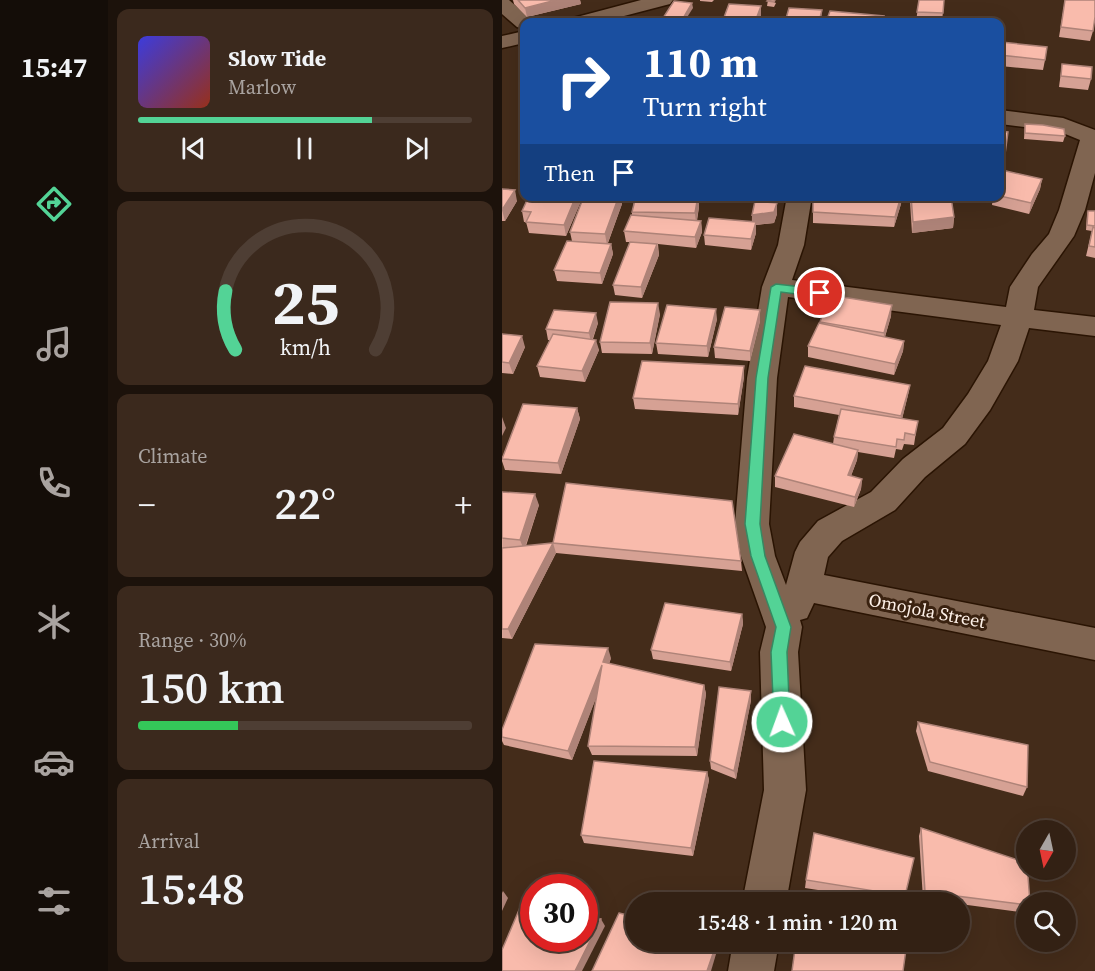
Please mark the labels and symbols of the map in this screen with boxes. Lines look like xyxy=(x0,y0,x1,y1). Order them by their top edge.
pin xyxy=(794,267,845,318)
street label: Omojola Street xyxy=(867,587,988,634)
position arrow xyxy=(750,690,814,754)
north arrow xyxy=(1016,820,1076,880)
speed limit sign: 30 xyxy=(520,874,598,952)

